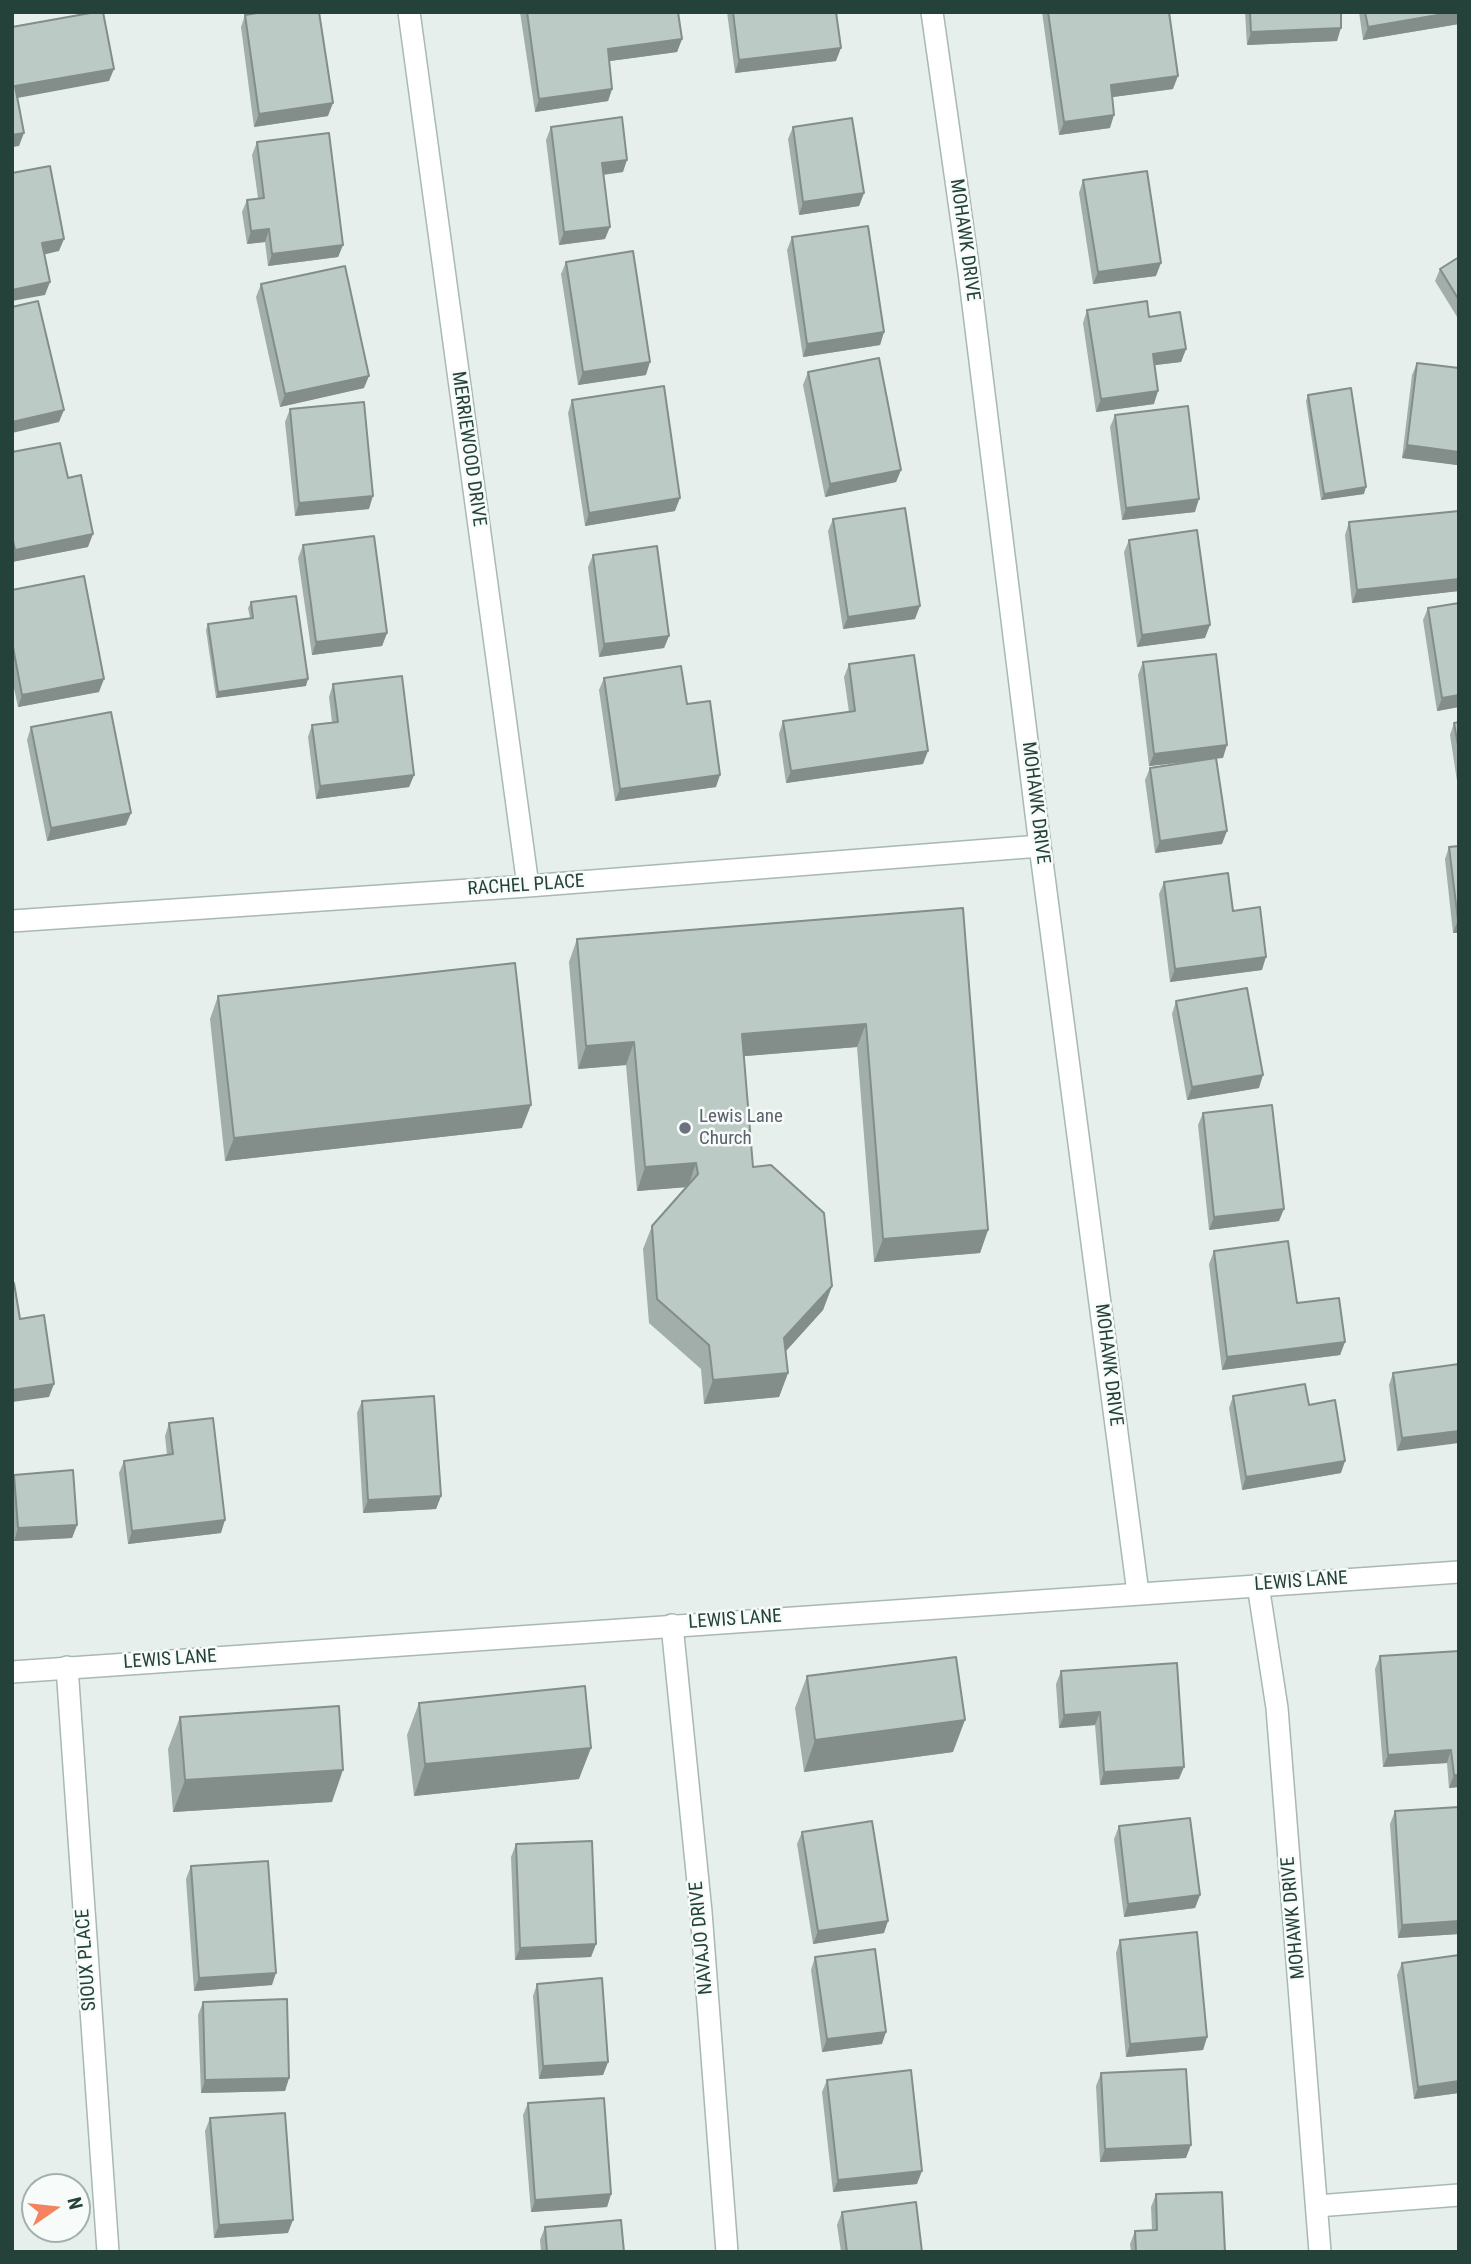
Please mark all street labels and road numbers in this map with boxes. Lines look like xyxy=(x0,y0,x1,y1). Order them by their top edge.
street label: MOHAWK DRIVE xyxy=(944,178,984,302)
street label: MERRIEWOOD DRIVE xyxy=(446,370,490,528)
street label: MOHAWK DRIVE xyxy=(1016,741,1054,865)
street label: RACHEL PLACE xyxy=(467,871,585,901)
street label: MOHAWK DRIVE xyxy=(1089,1303,1127,1427)
street label: LEWIS LANE xyxy=(1254,1567,1348,1597)
street label: LEWIS LANE xyxy=(688,1605,782,1635)
street label: LEWIS LANE xyxy=(123,1645,217,1675)
street label: MOHAWK DRIVE xyxy=(1277,1856,1311,1980)
street label: NAVAJO DRIVE xyxy=(686,1880,718,1996)
street label: SIOUX PLACE xyxy=(72,1908,102,2012)

